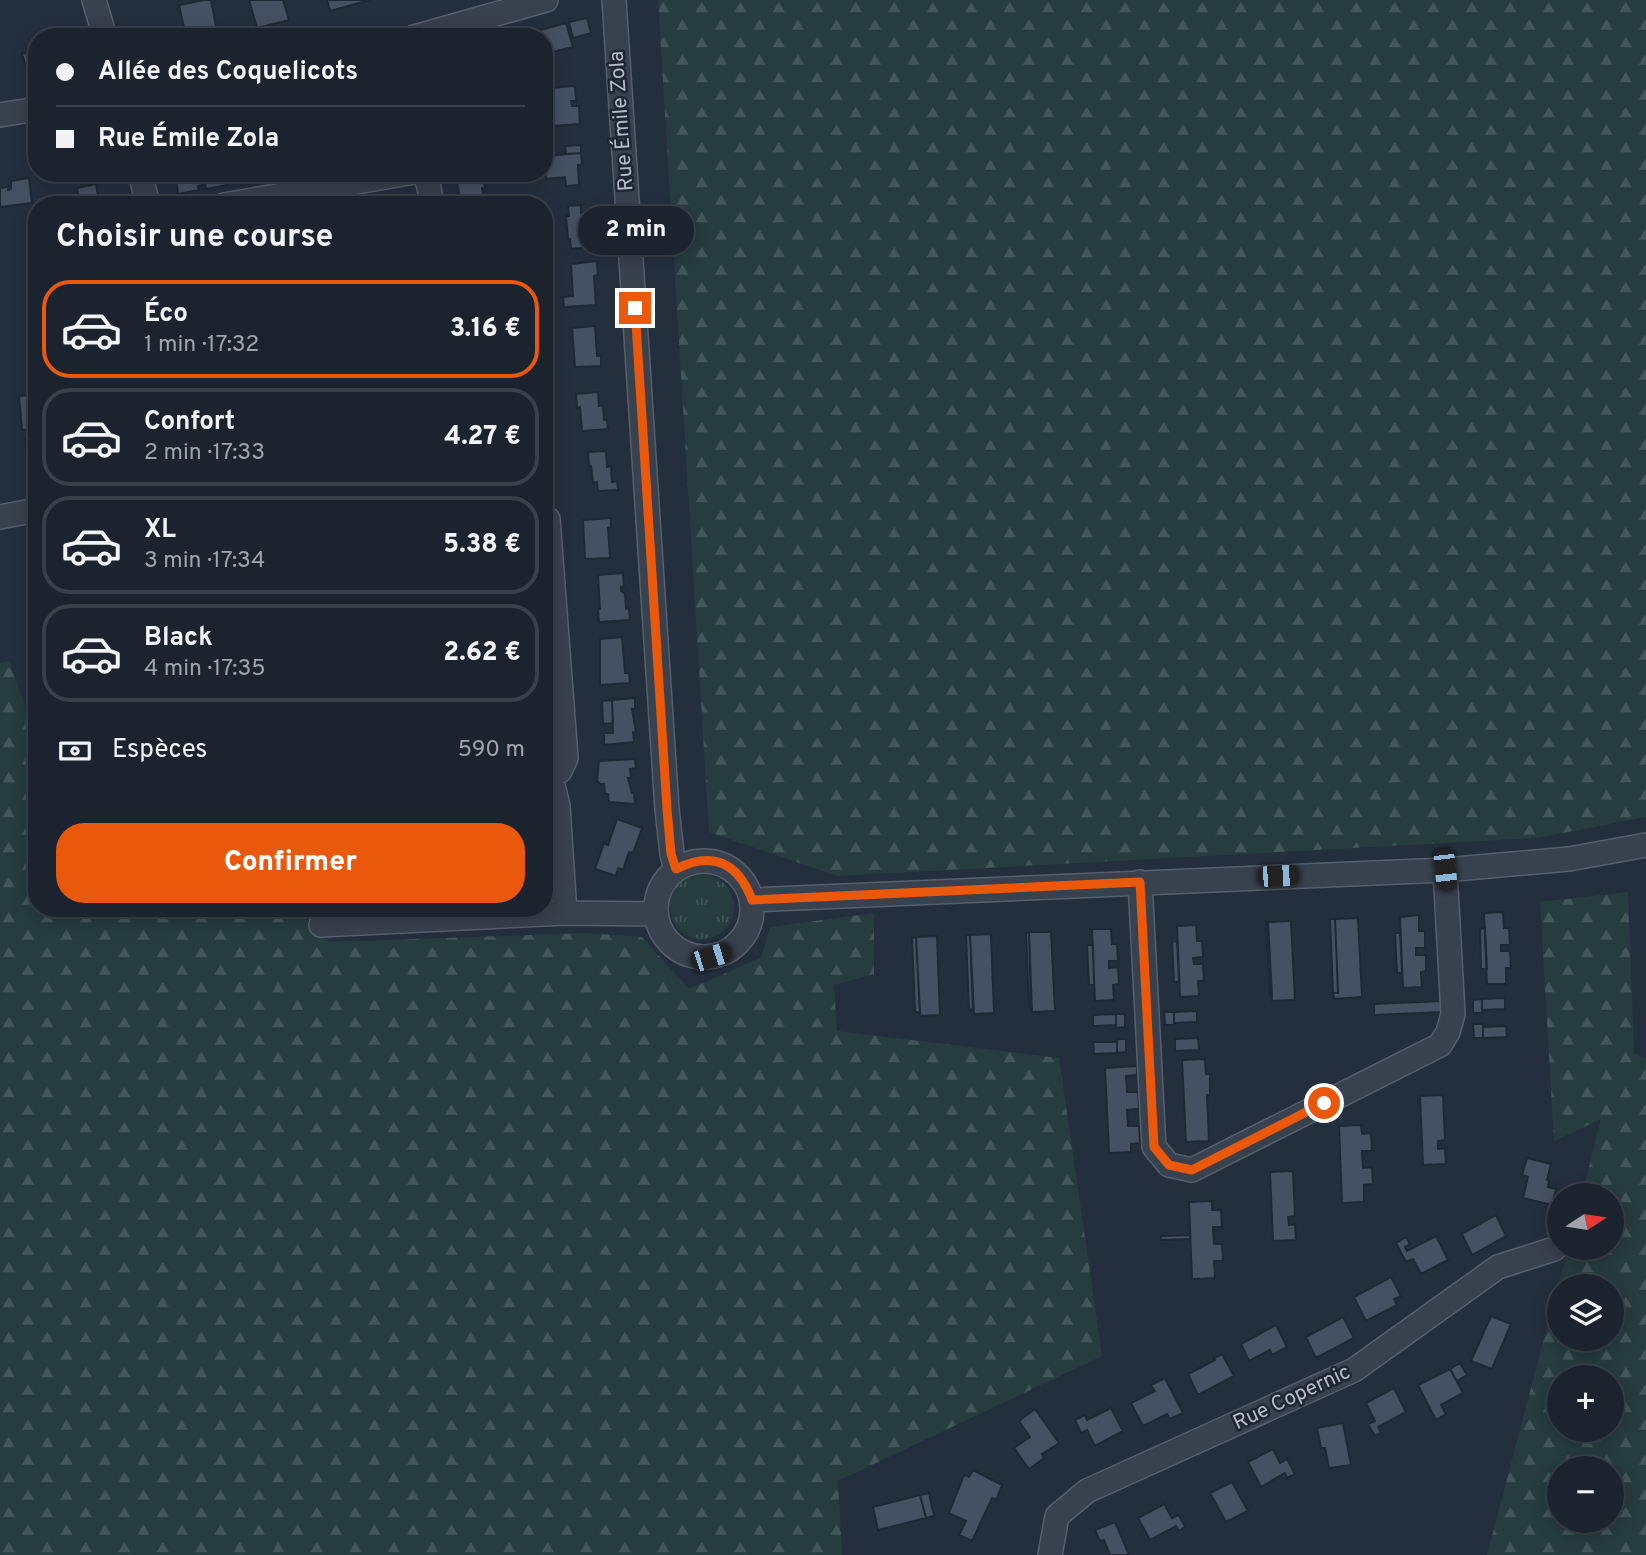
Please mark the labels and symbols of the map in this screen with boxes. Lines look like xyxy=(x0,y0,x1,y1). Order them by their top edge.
street label: Rue Émile Zola xyxy=(603,50,640,192)
callout: 2 min xyxy=(577,206,693,256)
route end xyxy=(619,292,651,324)
car xyxy=(1433,848,1458,892)
car xyxy=(1257,865,1300,887)
car xyxy=(688,941,735,973)
route start xyxy=(1308,1087,1340,1119)
north arrow xyxy=(1547,1183,1624,1260)
street label: Rue Copernic xyxy=(1229,1359,1355,1437)

